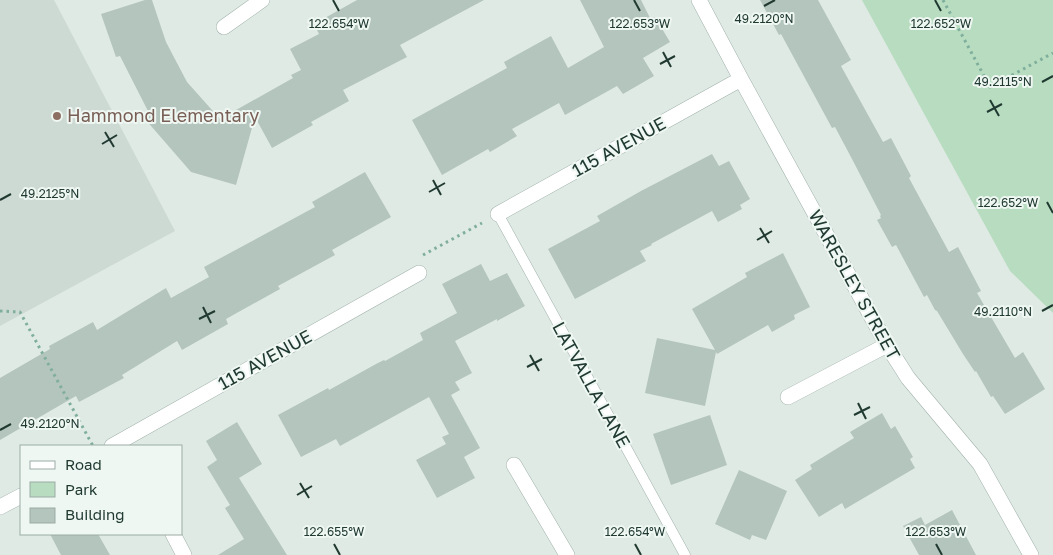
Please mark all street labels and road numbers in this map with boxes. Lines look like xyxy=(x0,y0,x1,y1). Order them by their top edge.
street label: 115 AVENUE xyxy=(568,111,669,181)
street label: WARESLEY STREET xyxy=(804,206,905,364)
street label: LATVALLA LANE xyxy=(548,318,636,451)
street label: 115 AVENUE xyxy=(214,324,315,394)

